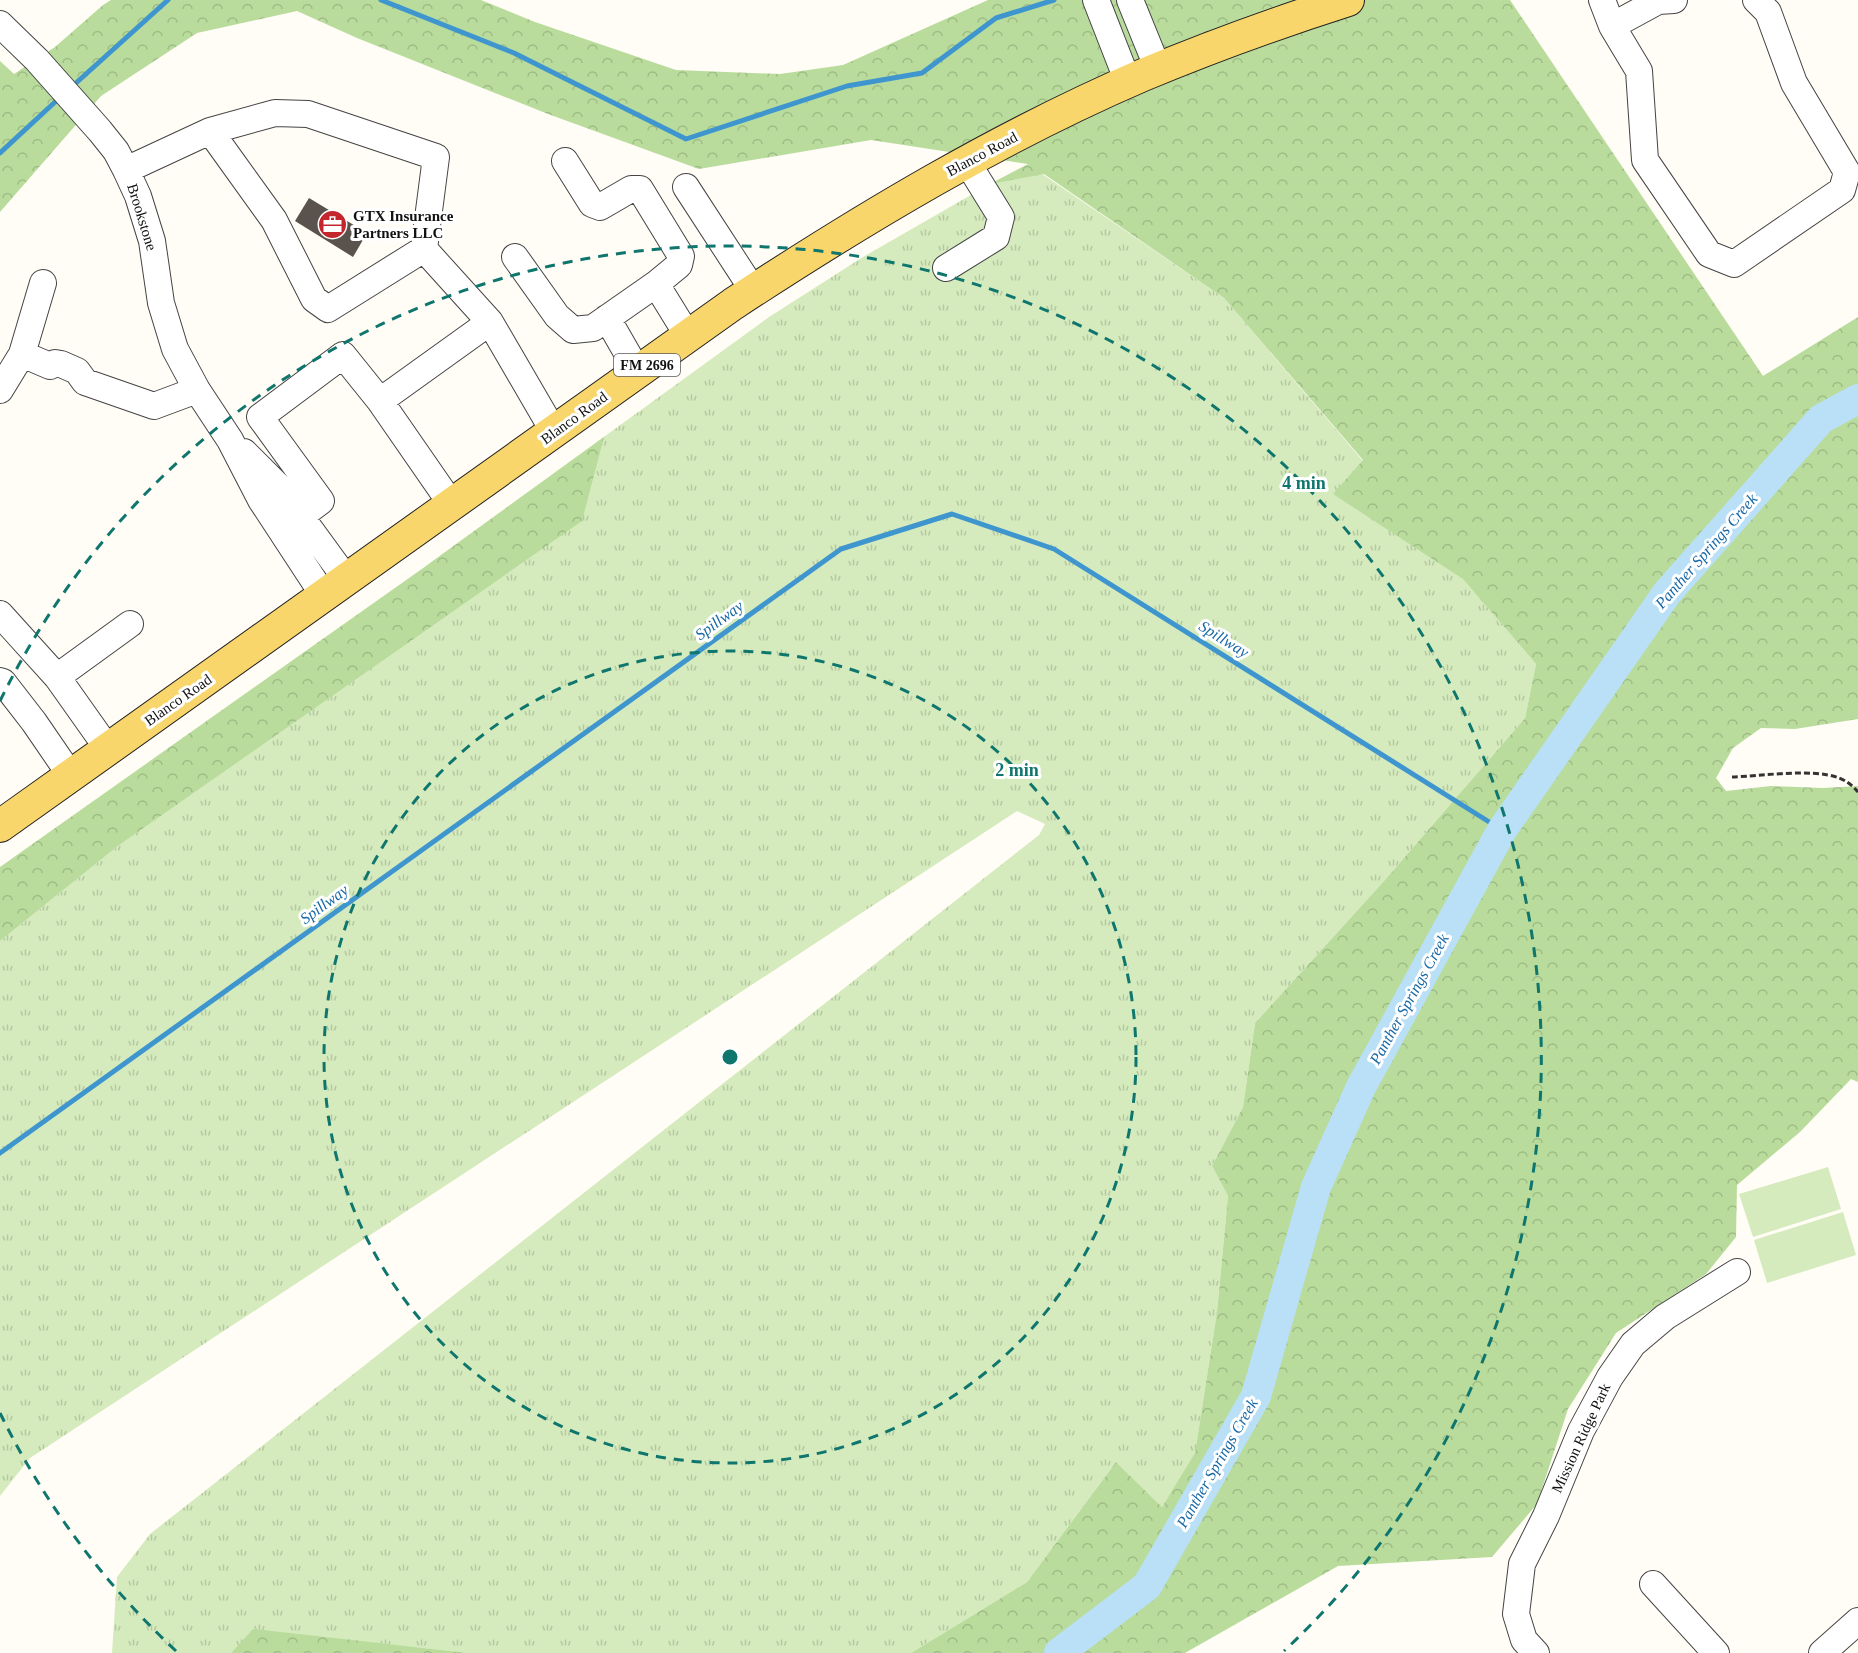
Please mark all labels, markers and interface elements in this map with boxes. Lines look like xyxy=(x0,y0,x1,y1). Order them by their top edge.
street label: Blanco Road xyxy=(944,128,1021,179)
street label: Brookstone xyxy=(124,182,160,253)
place label: GTX Insurance Partners LLC xyxy=(353,208,454,241)
office icon: GTX Insurance Partners LLC xyxy=(316,209,348,241)
road number: FM 2696 xyxy=(614,354,680,376)
street label: Blanco Road xyxy=(538,388,611,447)
text: 4 min xyxy=(1282,473,1326,493)
water label: Panther Springs Creek xyxy=(1651,490,1762,613)
water label: Spillway xyxy=(692,596,748,644)
water label: Spillway xyxy=(1196,617,1253,662)
street label: Blanco Road xyxy=(142,671,215,729)
text: 2 min xyxy=(995,760,1039,780)
water label: Spillway xyxy=(297,880,353,928)
water label: Panther Springs Creek xyxy=(1366,930,1453,1068)
centre of rings xyxy=(720,1047,740,1067)
street label: Mission Ridge Park xyxy=(1549,1380,1614,1495)
water label: Panther Springs Creek xyxy=(1173,1395,1262,1532)

